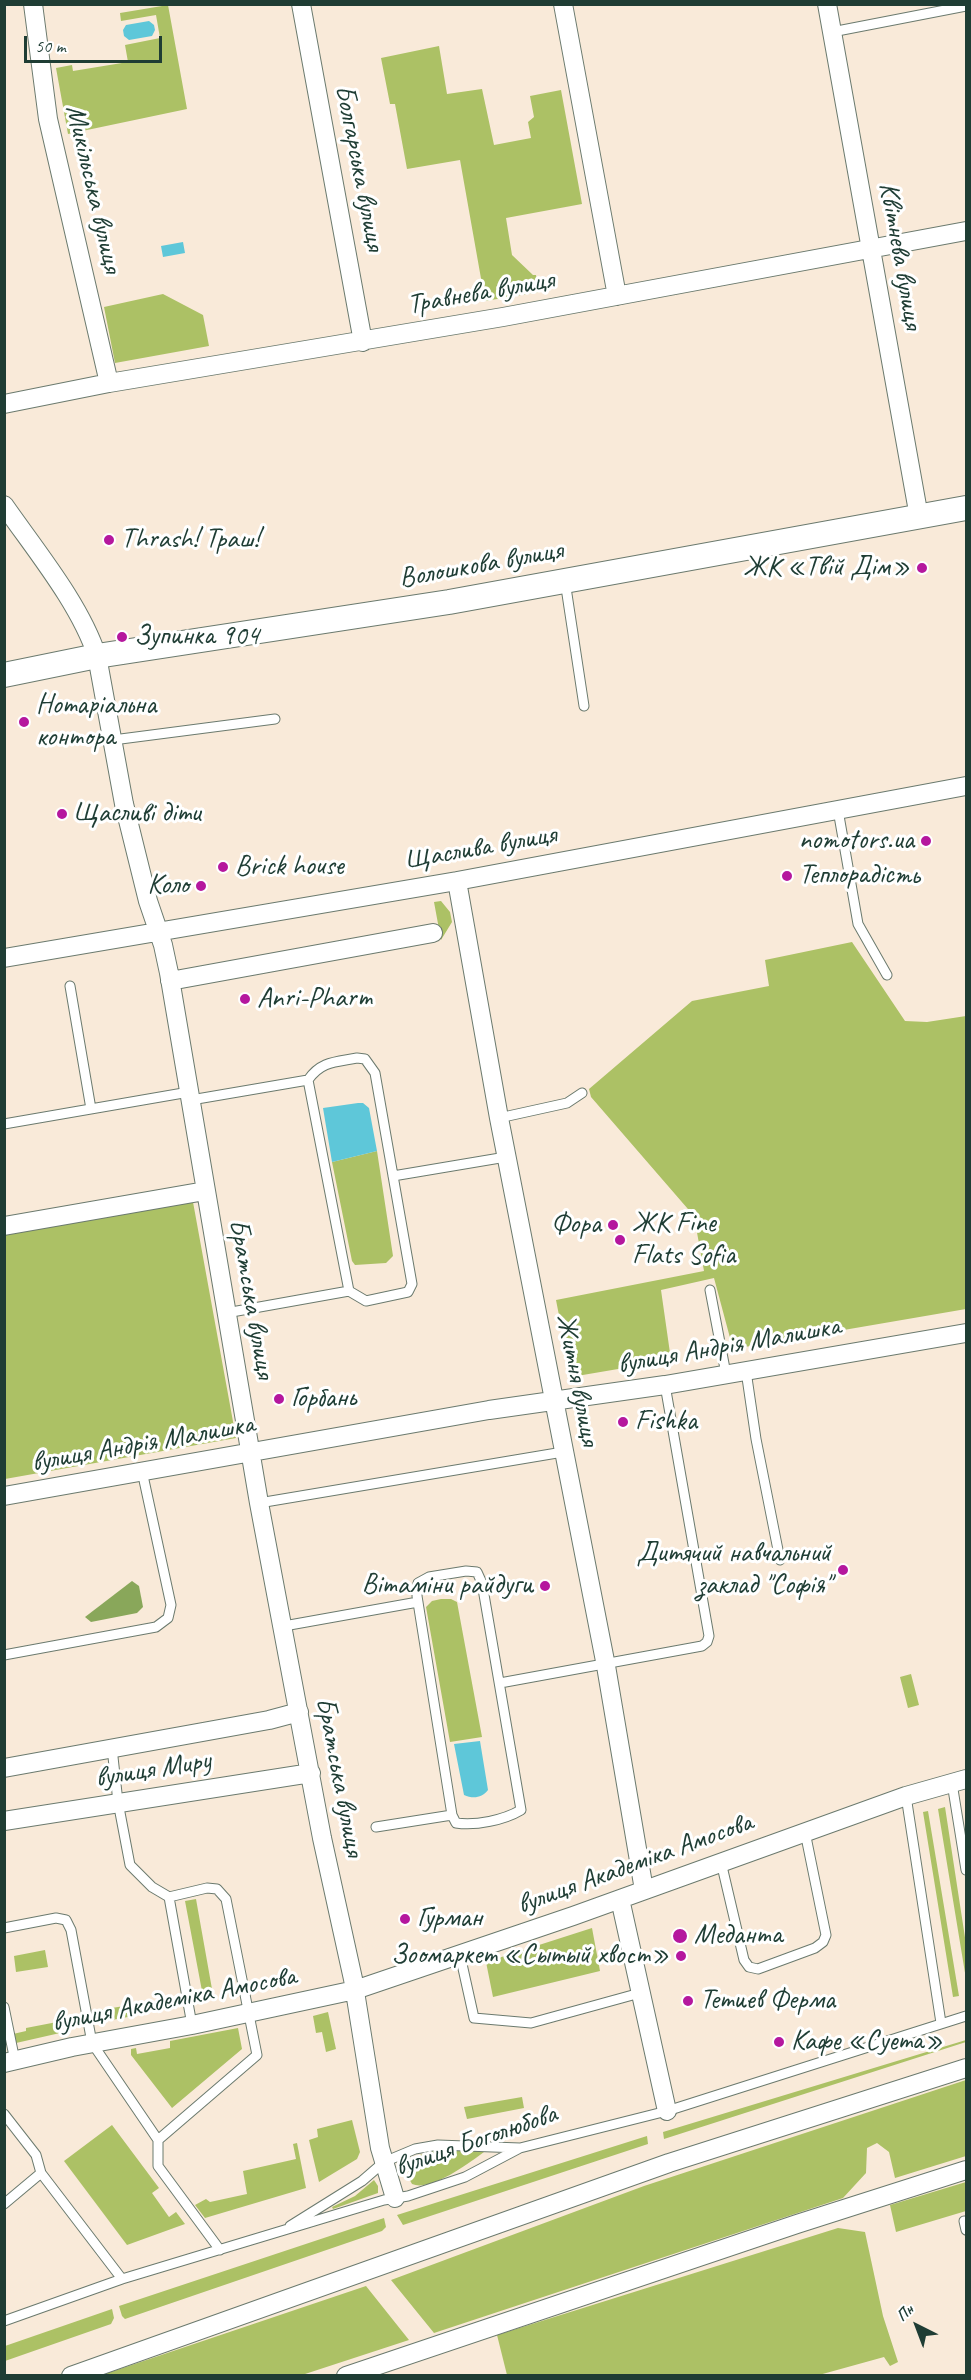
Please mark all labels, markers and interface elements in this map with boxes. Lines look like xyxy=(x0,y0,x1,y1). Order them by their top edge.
scale bar xyxy=(27,24,165,62)
text: 50 m xyxy=(35,35,66,57)
street label: Болгарська вулиця xyxy=(326,82,392,254)
street label: Микільська вулиця xyxy=(57,102,129,276)
street label: Квітнева вулиця xyxy=(871,180,929,332)
street label: Травнева вулиця xyxy=(405,264,557,322)
place label: Thrash! Траш! xyxy=(121,523,259,557)
marker: Thrash! Траш! xyxy=(102,533,116,547)
street label: Волошкова вулиця xyxy=(397,534,565,596)
place label: ЖК «Твій Дім» xyxy=(743,551,910,585)
marker: ЖК «Твій Дім» xyxy=(915,561,929,575)
place label: Зупинка 904 xyxy=(134,620,259,654)
marker: Зупинка 904 xyxy=(115,630,129,644)
place label: Нотаріальна контора xyxy=(36,689,156,755)
marker: Нотаріальна контора xyxy=(17,715,31,729)
place label: Щасливі діти xyxy=(74,797,201,831)
marker: Щасливі діти xyxy=(55,807,69,821)
street label: Щаслива вулиця xyxy=(403,818,559,878)
place label: nomotors.ua xyxy=(799,824,914,858)
marker: nomotors.ua xyxy=(919,834,933,848)
place label: Brick house xyxy=(235,850,344,884)
place label: Теплорадість xyxy=(799,859,920,893)
marker: Brick house xyxy=(216,860,230,874)
place label: Коло xyxy=(148,869,189,903)
marker: Теплорадість xyxy=(780,869,794,883)
marker: Коло xyxy=(194,879,208,893)
place label: Anri-Pharm xyxy=(257,982,372,1016)
marker: Anri-Pharm xyxy=(238,992,252,1006)
place label: ЖК Fine Flats Sofia xyxy=(632,1207,735,1273)
place label: Фора xyxy=(551,1208,601,1242)
street label: Братська вулиця xyxy=(220,1217,282,1381)
marker: Фора xyxy=(606,1218,620,1232)
marker: ЖК Fine Flats Sofia xyxy=(613,1233,627,1247)
street label: вулиця Андрія Малишка xyxy=(615,1310,843,1382)
street label: Житня вулиця xyxy=(548,1311,606,1449)
place label: Горбань xyxy=(291,1382,356,1416)
marker: Горбань xyxy=(272,1392,286,1406)
place label: Fishka xyxy=(635,1405,697,1439)
street label: вулиця Андрія Малишка xyxy=(29,1408,257,1480)
marker: Fishka xyxy=(616,1415,630,1429)
place label: Дитячий навчальний заклад "Софія" xyxy=(637,1537,831,1603)
marker: Дитячий навчальний заклад "Софія" xyxy=(836,1563,850,1577)
place label: Вітаміни райдуги xyxy=(362,1569,533,1603)
marker: Вітаміни райдуги xyxy=(538,1579,552,1593)
street label: Братська вулиця xyxy=(307,1695,371,1859)
street label: вулиця Миру xyxy=(93,1744,213,1796)
street label: вулиця Академіка Амосова xyxy=(513,1806,757,1922)
place label: Гурман xyxy=(417,1902,482,1936)
marker: Гурман xyxy=(398,1912,412,1926)
place label: Меданта xyxy=(694,1919,782,1953)
marker: Меданта xyxy=(671,1927,689,1945)
place label: Зоомаркет «Сытый хвост» xyxy=(391,1939,669,1973)
marker: Зоомаркет «Сытый хвост» xyxy=(674,1949,688,1963)
street label: вулиця Академіка Амосова xyxy=(49,1960,299,2040)
place label: Тетиев Ферма xyxy=(700,1984,835,2018)
marker: Тетиев Ферма xyxy=(681,1994,695,2008)
place label: Кафе «Суета» xyxy=(791,2025,943,2059)
marker: Кафе «Суета» xyxy=(772,2035,786,2049)
street label: вулиця Боголюбова xyxy=(391,2098,561,2184)
north arrow xyxy=(887,2296,947,2356)
text: Пн xyxy=(892,2300,918,2326)

